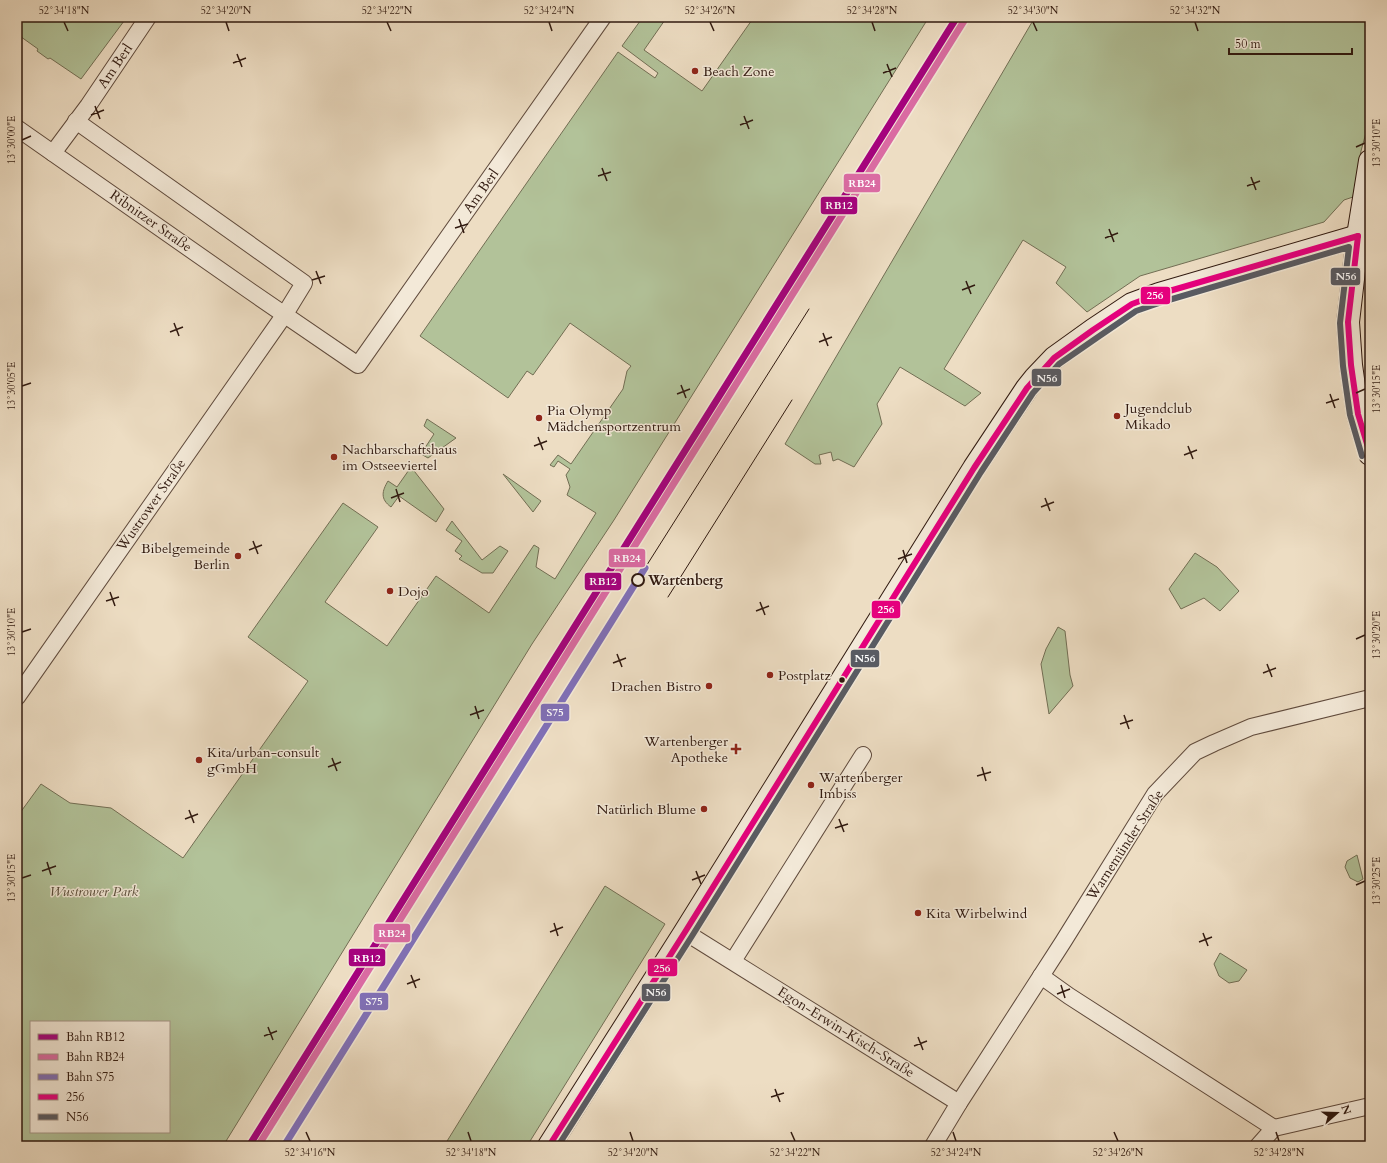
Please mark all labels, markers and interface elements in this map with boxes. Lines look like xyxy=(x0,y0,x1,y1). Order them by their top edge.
text: 52°34'18"N xyxy=(39,4,90,18)
text: 52°34'20"N xyxy=(201,4,252,18)
text: 52°34'22"N xyxy=(362,4,413,18)
text: 52°34'24"N xyxy=(524,4,575,18)
text: 52°34'26"N xyxy=(685,4,736,18)
text: 52°34'28"N xyxy=(847,4,898,18)
text: 52°34'30"N xyxy=(1008,4,1059,18)
text: 52°34'32"N xyxy=(1170,4,1221,18)
scale bar xyxy=(1229,30,1352,56)
text: 50 m xyxy=(1235,36,1262,52)
street label: Am Berl xyxy=(93,40,137,92)
place label: Beach Zone xyxy=(703,62,775,81)
marker: Beach Zone xyxy=(690,66,700,76)
text: 13°30'00"E xyxy=(5,116,19,164)
text: 13°30'10"E xyxy=(1370,119,1384,167)
street label: Am Berl xyxy=(459,165,503,217)
line badge: RB24 xyxy=(843,173,881,193)
text: RB24 xyxy=(848,176,876,191)
street label: Ribnitzer Straße xyxy=(106,186,196,256)
line badge: RB12 xyxy=(820,196,858,215)
text: RB12 xyxy=(825,198,853,213)
line badge: N56 xyxy=(1330,267,1361,286)
text: N56 xyxy=(1336,269,1357,284)
line badge: 256 xyxy=(1140,286,1171,305)
text: 256 xyxy=(1147,288,1164,303)
text: 13°30'05"E xyxy=(5,362,19,410)
text: 13°30'15"E xyxy=(1370,365,1384,413)
line badge: N56 xyxy=(1031,368,1062,387)
text: N56 xyxy=(1037,371,1058,386)
place label: Jugendclub Mikado xyxy=(1123,399,1192,434)
place label: Pia Olymp Mädchensportzentrum xyxy=(547,401,681,436)
marker: Jugendclub Mikado xyxy=(1112,411,1122,421)
marker: Pia Olymp Mädchensportzentrum xyxy=(534,413,544,423)
place label: Nachbarschaftshaus im Ostseeviertel xyxy=(342,440,457,475)
marker: Nachbarschaftshaus im Ostseeviertel xyxy=(329,452,339,462)
street label: Wustrower Straße xyxy=(111,455,190,556)
place label: Bibelgemeinde Berlin xyxy=(141,539,230,574)
line badge: RB24 xyxy=(608,548,646,568)
marker: Bibelgemeinde Berlin xyxy=(233,551,243,561)
text: RB24 xyxy=(613,551,641,566)
place label: Wartenberg xyxy=(647,571,723,590)
line badge: RB12 xyxy=(584,572,622,591)
marker: Wartenberg xyxy=(631,573,645,587)
text: RB12 xyxy=(589,574,617,589)
place label: Dojo xyxy=(398,582,429,601)
marker: Dojo xyxy=(385,586,395,596)
line badge: 256 xyxy=(871,600,901,619)
text: 256 xyxy=(878,602,895,617)
text: 13°30'10"E xyxy=(5,608,19,656)
text: 13°30'20"E xyxy=(1370,611,1384,659)
line badge: N56 xyxy=(850,649,880,668)
text: N56 xyxy=(855,651,876,666)
place label: Postplatz xyxy=(778,666,831,685)
marker: Postplatz xyxy=(765,670,775,680)
unlabelled marker xyxy=(837,675,847,685)
place label: Drachen Bistro xyxy=(611,677,701,696)
marker: Drachen Bistro xyxy=(704,681,714,691)
line badge: S75 xyxy=(540,703,570,722)
text: S75 xyxy=(546,705,564,720)
place label: Wartenberger Apotheke xyxy=(643,732,729,767)
place label: Kita/urban-consult gGmbH xyxy=(207,743,320,778)
marker: Wartenberger Apotheke xyxy=(731,744,741,754)
marker: Kita/urban-consult gGmbH xyxy=(194,755,204,765)
place label: Wartenberger Imbiss xyxy=(818,768,904,803)
marker: Wartenberger Imbiss xyxy=(806,780,816,790)
street label: Warnemünder Straße xyxy=(1082,786,1168,905)
place label: Natürlich Blume xyxy=(597,800,696,819)
marker: Natürlich Blume xyxy=(699,804,709,814)
text: 13°30'15"E xyxy=(5,854,19,902)
text: 13°30'25"E xyxy=(1370,857,1384,905)
park label: Wustrower Park xyxy=(49,882,139,901)
place label: Kita Wirbelwind xyxy=(926,904,1028,923)
marker: Kita Wirbelwind xyxy=(913,908,923,918)
line badge: RB24 xyxy=(373,923,411,943)
text: RB24 xyxy=(378,926,406,941)
line badge: RB12 xyxy=(348,948,386,967)
text: RB12 xyxy=(353,951,381,966)
line badge: 256 xyxy=(647,958,678,977)
text: 256 xyxy=(654,961,671,976)
street label: Egon-Erwin-Kisch-Straße xyxy=(774,982,918,1082)
line badge: N56 xyxy=(641,983,671,1002)
text: N56 xyxy=(646,985,667,1000)
line badge: S75 xyxy=(359,992,389,1011)
text: S75 xyxy=(365,994,383,1009)
legend xyxy=(30,1021,170,1133)
text: Bahn RB12 xyxy=(66,1029,125,1045)
text: Bahn RB24 xyxy=(66,1049,125,1065)
text: Bahn S75 xyxy=(66,1069,114,1085)
text: 256 xyxy=(66,1089,84,1105)
north arrow xyxy=(1317,1093,1357,1133)
text: N xyxy=(1337,1103,1355,1117)
text: N56 xyxy=(66,1109,89,1125)
text: 52°34'16"N xyxy=(285,1146,336,1160)
text: 52°34'18"N xyxy=(446,1146,497,1160)
text: 52°34'20"N xyxy=(608,1146,659,1160)
text: 52°34'22"N xyxy=(770,1146,821,1160)
text: 52°34'24"N xyxy=(931,1146,982,1160)
text: 52°34'26"N xyxy=(1093,1146,1144,1160)
text: 52°34'28"N xyxy=(1254,1146,1305,1160)

